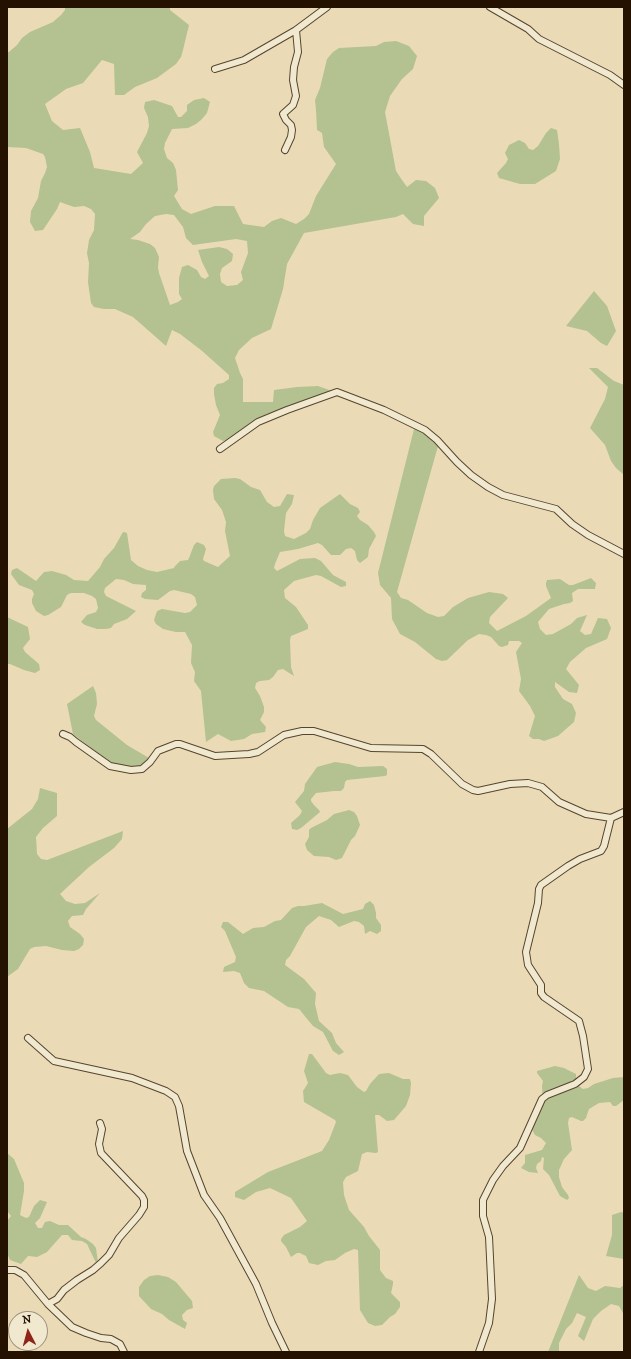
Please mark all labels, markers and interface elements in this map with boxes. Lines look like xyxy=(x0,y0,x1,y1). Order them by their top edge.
north arrow xyxy=(8,1311,48,1351)
text: N xyxy=(22,1313,32,1327)

